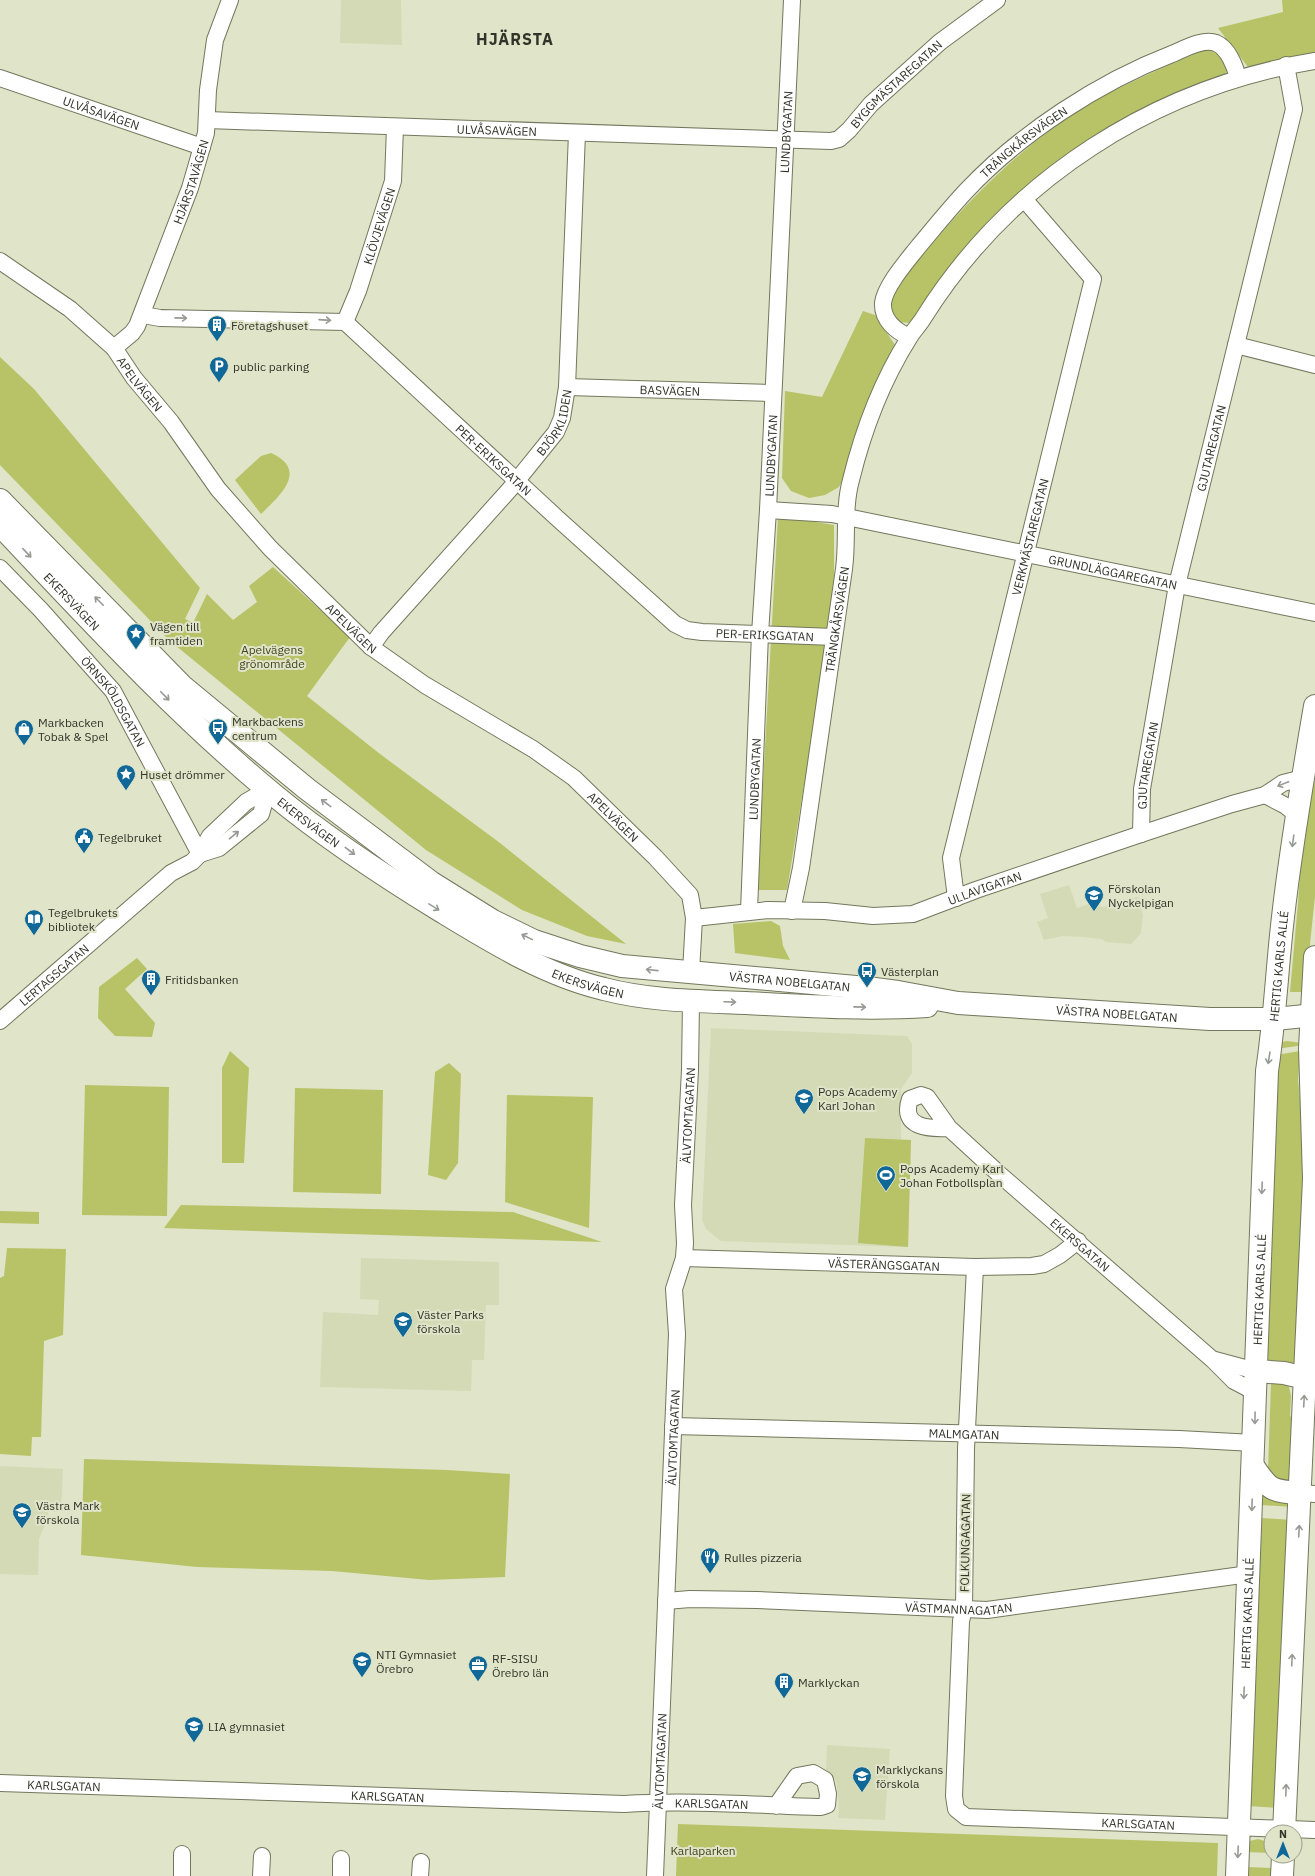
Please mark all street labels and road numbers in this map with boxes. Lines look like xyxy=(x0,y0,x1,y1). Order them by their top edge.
street label: BYGGMÄSTAREGATAN xyxy=(847,37,945,131)
street label: LUNDBYGATAN xyxy=(776,91,795,173)
street label: ULVÅSAVÄGEN xyxy=(61,93,142,133)
street label: TRÄNGKÅRSVÄGEN xyxy=(977,103,1070,181)
street label: ULVÅSAVÄGEN xyxy=(456,121,537,139)
street label: HJÄRSTAVÄGEN xyxy=(169,138,211,226)
street label: KLÖVJEVÄGEN xyxy=(359,186,398,266)
street label: APELVÄGEN xyxy=(114,353,166,414)
street label: BASVÄGEN xyxy=(639,382,700,398)
street label: BJÖRKLIDEN xyxy=(533,388,574,458)
street label: GJUTAREGATAN xyxy=(1193,403,1229,493)
street label: LUNDBYGATAN xyxy=(761,414,780,497)
street label: PER-ERIKSGATAN xyxy=(453,421,535,498)
street label: VERKMÄSTAREGATAN xyxy=(1008,477,1051,597)
street label: GRUNDLÄGGAREGATAN xyxy=(1047,551,1179,592)
street label: TRÄNGKÅRSVÄGEN xyxy=(821,565,852,674)
street label: EKERSVÄGEN xyxy=(41,569,103,633)
street label: APELVÄGEN xyxy=(323,600,380,656)
street label: PER-ERIKSGATAN xyxy=(715,625,814,644)
street label: ÖRNSKÖLDSGATAN xyxy=(78,653,149,749)
street label: GJUTAREGATAN xyxy=(1134,720,1161,809)
street label: LUNDBYGATAN xyxy=(745,738,763,820)
street label: APELVÄGEN xyxy=(585,788,642,845)
street label: EKERSVÄGEN xyxy=(275,793,343,850)
street label: ULLAVIGATAN xyxy=(945,868,1023,908)
street label: HERTIG KARLS ALLÉ xyxy=(1266,910,1291,1022)
street label: LERTAGSGATAN xyxy=(16,940,91,1009)
street label: EKERSVÄGEN xyxy=(550,965,625,1001)
street label: VÄSTRA NOBELGATAN xyxy=(729,968,851,994)
street label: VÄSTRA NOBELGATAN xyxy=(1056,1002,1178,1024)
street label: ÄLVTOMTAGATAN xyxy=(678,1067,698,1164)
street label: EKERSGATAN xyxy=(1048,1215,1113,1274)
street label: HERTIG KARLS ALLÉ xyxy=(1249,1234,1268,1345)
street label: VÄSTERÄNGSGATAN xyxy=(828,1255,940,1273)
street label: ÄLVTOMTAGATAN xyxy=(663,1389,682,1486)
street label: MALMGATAN xyxy=(928,1425,999,1442)
street label: FOLKUNGAGATAN xyxy=(957,1494,973,1592)
street label: HERTIG KARLS ALLÉ xyxy=(1237,1557,1256,1669)
street label: VÄSTMANNAGATAN xyxy=(905,1599,1013,1618)
street label: ÄLVTOMTAGATAN xyxy=(650,1713,669,1810)
street label: KARLSGATAN xyxy=(27,1776,101,1794)
street label: KARLSGATAN xyxy=(351,1787,425,1805)
street label: KARLSGATAN xyxy=(675,1795,749,1812)
street label: KARLSGATAN xyxy=(1101,1815,1175,1832)

